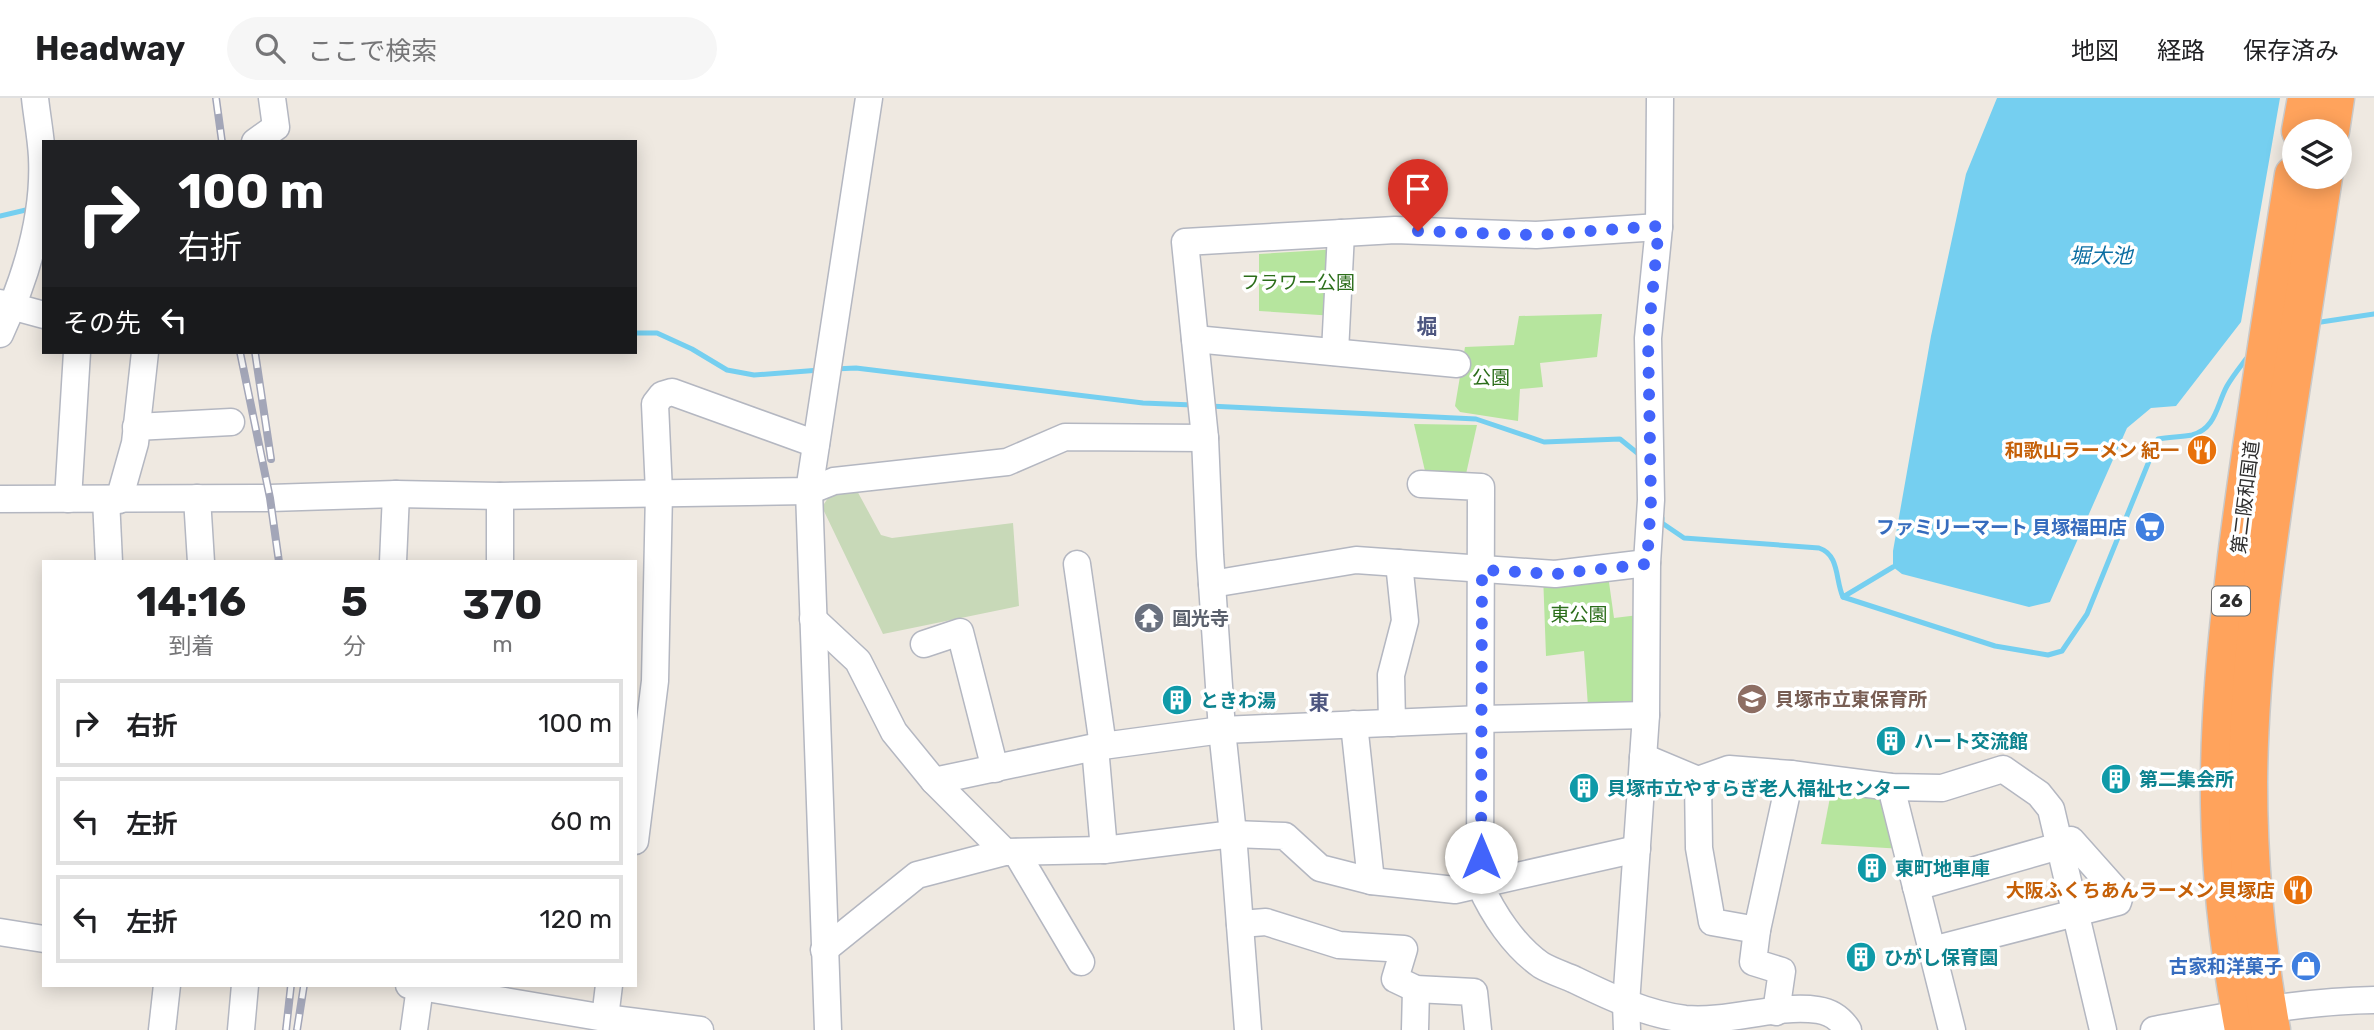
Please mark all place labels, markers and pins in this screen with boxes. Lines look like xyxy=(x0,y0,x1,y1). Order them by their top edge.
pin xyxy=(1388,159,1448,231)
restaurant icon: 和歌山ラーメン 紀一 xyxy=(2185,433,2219,467)
place label: 和歌山ラーメン 紀一 xyxy=(2005,439,2179,462)
supermarket icon: ファミリーマート 貝塚福田店 xyxy=(2133,510,2167,544)
place label: ファミリーマート 貝塚福田店 xyxy=(1876,516,2127,539)
temple icon: 圓光寺 xyxy=(1132,601,1166,635)
place label: 圓光寺 xyxy=(1172,607,1229,630)
school or university icon: 貝塚市立東保育所 xyxy=(1735,682,1769,716)
building icon: ときわ湯 xyxy=(1160,683,1194,717)
place label: 貝塚市立東保育所 xyxy=(1775,688,1927,711)
place label: ときわ湯 xyxy=(1200,689,1276,712)
building icon: ハート交流館 xyxy=(1874,724,1908,758)
place label: ハート交流館 xyxy=(1914,730,2028,753)
building icon: 第二集会所 xyxy=(2099,762,2133,796)
place label: 第二集会所 xyxy=(2139,768,2234,791)
building icon: 貝塚市立やすらぎ老人福祉センター xyxy=(1567,771,1601,805)
place label: 貝塚市立やすらぎ老人福祉センター xyxy=(1607,777,1911,800)
building icon: 東町地車庫 xyxy=(1855,851,1889,885)
place label: 東町地車庫 xyxy=(1895,857,1990,880)
restaurant icon: 大阪ふくちあんラーメン 貝塚店 xyxy=(2281,873,2315,907)
place label: 大阪ふくちあんラーメン 貝塚店 xyxy=(2006,879,2275,902)
building icon: ひがし保育園 xyxy=(1844,940,1878,974)
place label: ひがし保育園 xyxy=(1884,946,1998,969)
shop icon: 古家和洋菓子 xyxy=(2289,949,2323,983)
place label: 古家和洋菓子 xyxy=(2169,955,2283,978)

